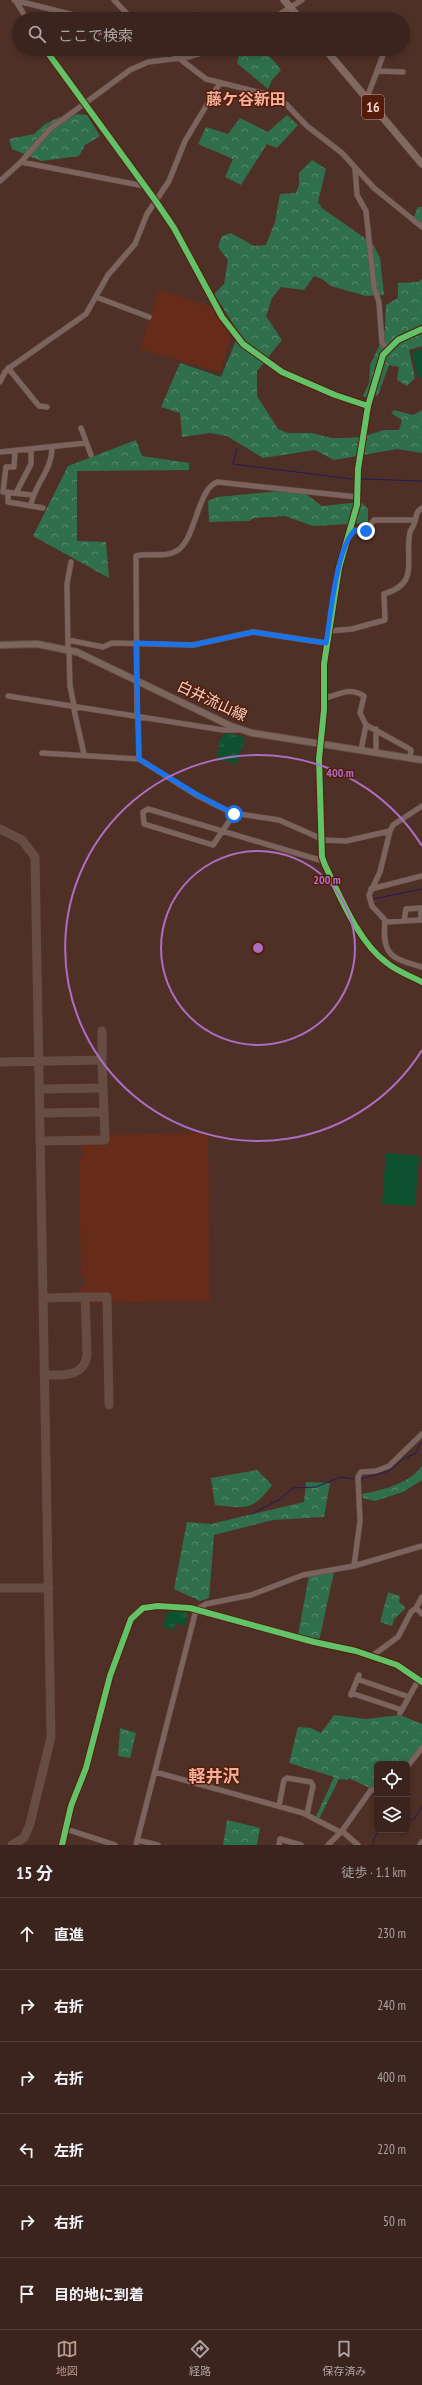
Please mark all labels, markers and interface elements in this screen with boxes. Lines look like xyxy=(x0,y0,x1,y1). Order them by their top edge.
search box xyxy=(12,12,410,56)
icon: search xyxy=(26,23,48,45)
text: ここで検索 xyxy=(58,26,133,45)
district label: 藤ケ谷新田 xyxy=(206,89,286,109)
road number: 16 xyxy=(362,95,384,119)
route end xyxy=(357,522,375,540)
street label: 白井流山線 xyxy=(174,676,250,725)
text: 400 m xyxy=(326,765,354,780)
route start xyxy=(225,805,243,823)
text: 200 m xyxy=(313,872,341,887)
centre of rings xyxy=(251,941,265,955)
map controls xyxy=(374,1761,410,1833)
button: locate xyxy=(374,1761,410,1797)
district label: 軽井沢 xyxy=(189,1765,240,1787)
button: layers xyxy=(374,1797,410,1833)
text: 15 分 xyxy=(16,1862,53,1884)
text: 徒歩 · 1.1 km xyxy=(341,1864,406,1881)
icon: ahead xyxy=(16,1923,38,1945)
text: 直進 xyxy=(54,1925,84,1944)
text: 230 m xyxy=(377,1925,406,1942)
icon: right xyxy=(16,1995,38,2017)
text: 右折 xyxy=(54,1997,84,2016)
text: 240 m xyxy=(377,1997,406,2014)
icon: right xyxy=(16,2067,38,2089)
text: 右折 xyxy=(54,2069,84,2088)
text: 400 m xyxy=(377,2069,406,2086)
icon: left xyxy=(16,2139,38,2161)
text: 左折 xyxy=(54,2141,84,2160)
text: 220 m xyxy=(377,2141,406,2158)
icon: right xyxy=(16,2211,38,2233)
text: 右折 xyxy=(54,2213,84,2232)
text: 50 m xyxy=(383,2213,406,2230)
icon: arrive xyxy=(16,2283,38,2305)
text: 目的地に到着 xyxy=(54,2285,144,2304)
tab: 地図 xyxy=(56,2338,78,2378)
tab: 経路 xyxy=(189,2338,211,2378)
tab: 保存済み xyxy=(322,2338,366,2378)

